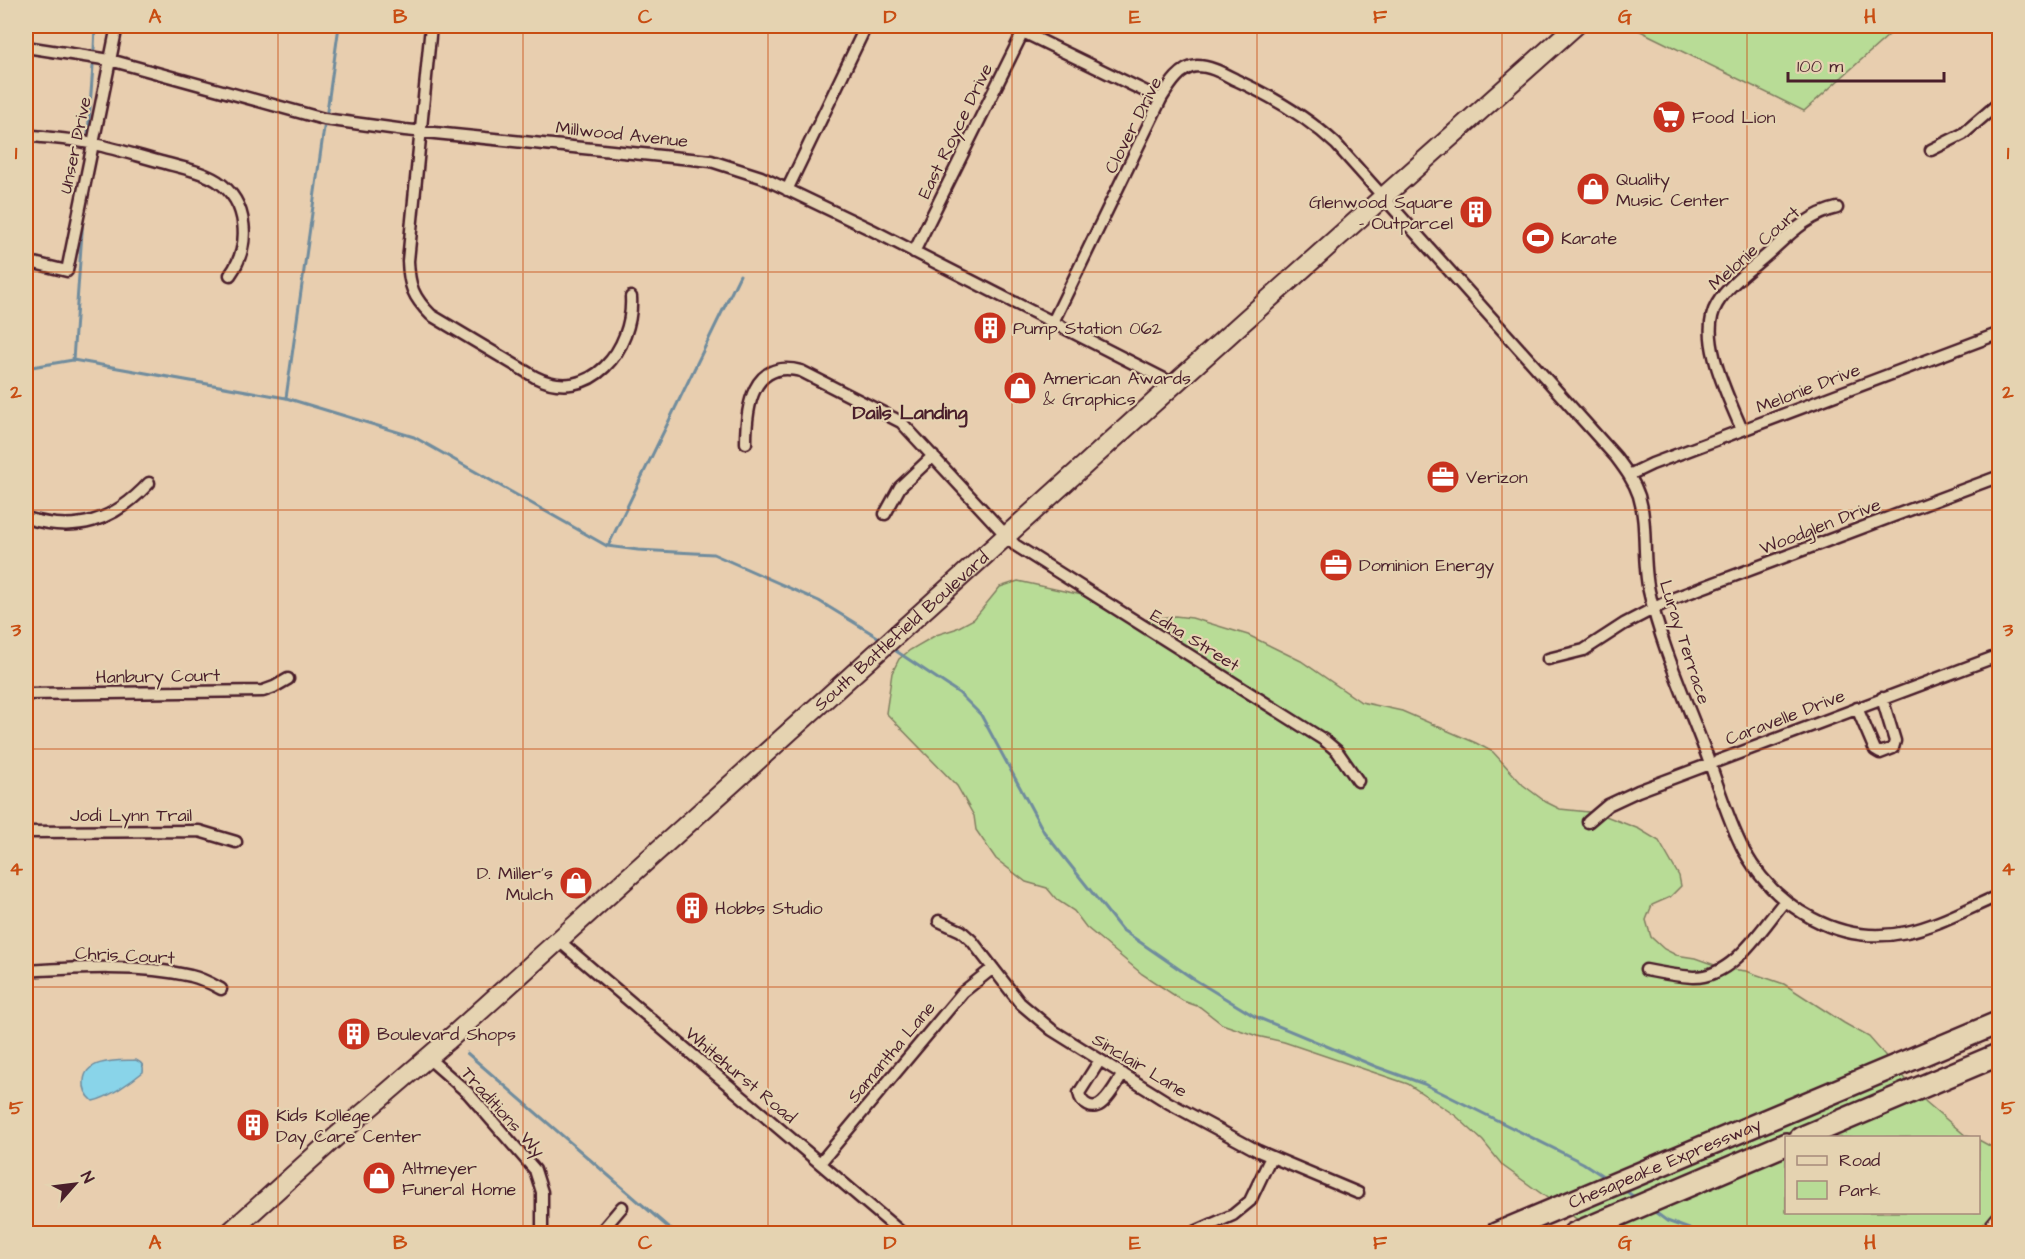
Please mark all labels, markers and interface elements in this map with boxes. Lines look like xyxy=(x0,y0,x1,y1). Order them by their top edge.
text: A xyxy=(149,3,162,31)
text: B xyxy=(393,3,408,31)
text: C xyxy=(638,3,653,31)
text: D xyxy=(884,3,897,31)
text: E xyxy=(1129,3,1141,31)
text: F xyxy=(1373,3,1388,31)
text: G xyxy=(1618,3,1632,31)
text: H xyxy=(1864,3,1876,31)
scale bar xyxy=(1788,45,1944,83)
text: 100 m xyxy=(1797,54,1843,79)
street label: East Royce Drive xyxy=(912,59,1000,204)
street label: Clover Drive xyxy=(1098,72,1169,178)
street label: Unser Drive xyxy=(53,94,98,196)
supermarket icon: Food Lion xyxy=(1651,99,1687,135)
place label: Food Lion xyxy=(1692,105,1775,130)
street label: Millwood Avenue xyxy=(555,115,690,154)
text: 1 xyxy=(15,139,18,167)
text: 1 xyxy=(2007,139,2010,167)
place label: Quality Music Center xyxy=(1616,167,1729,213)
shop icon: Quality Music Center xyxy=(1575,171,1611,207)
place label: Glenwood Square - Outparcel xyxy=(1309,190,1453,236)
building icon: Glenwood Square - Outparcel xyxy=(1458,194,1494,230)
street label: Melonie Court xyxy=(1703,200,1806,296)
sports icon: Karate xyxy=(1520,220,1556,256)
place label: Karate xyxy=(1561,226,1617,251)
building icon: Pump Station 062 xyxy=(972,310,1008,346)
place label: Pump Station 062 xyxy=(1013,316,1163,341)
street label: Melonie Drive xyxy=(1753,357,1864,420)
place label: American Awards & Graphics xyxy=(1043,366,1191,412)
shop icon: American Awards & Graphics xyxy=(1002,370,1038,406)
text: 2 xyxy=(9,378,22,406)
text: 2 xyxy=(2001,378,2014,406)
district label: Dails Landing xyxy=(853,399,968,428)
office icon: Verizon xyxy=(1425,459,1461,495)
place label: Verizon xyxy=(1466,465,1528,490)
street label: Woodglen Drive xyxy=(1756,492,1885,562)
street label: South Battlefield Boulevard xyxy=(808,545,995,717)
office icon: Dominion Energy xyxy=(1318,547,1354,583)
place label: Dominion Energy xyxy=(1359,553,1494,579)
street label: Luray Terrace xyxy=(1652,577,1716,708)
street label: Edna Street xyxy=(1145,603,1245,678)
text: 3 xyxy=(10,616,22,644)
text: 3 xyxy=(2002,616,2014,644)
street label: Hanbury Court xyxy=(96,663,221,691)
street label: Caravelle Drive xyxy=(1722,683,1849,752)
street label: Jodi Lynn Trail xyxy=(70,803,192,829)
text: 4 xyxy=(9,855,23,883)
text: 4 xyxy=(2001,855,2015,883)
place label: D. Miller's Mulch xyxy=(477,861,553,907)
shop icon: D. Miller's Mulch xyxy=(558,865,594,901)
building icon: Hobbs Studio xyxy=(674,890,710,926)
place label: Hobbs Studio xyxy=(715,896,823,921)
street label: Chris Court xyxy=(74,940,176,971)
street label: Samantha Lane xyxy=(841,996,942,1109)
building icon: Boulevard Shops xyxy=(336,1016,372,1052)
street label: Whitehurst Road xyxy=(680,1021,802,1129)
place label: Boulevard Shops xyxy=(377,1022,516,1047)
street label: Sinclair Lane xyxy=(1087,1027,1192,1104)
street label: Traditions Wy xyxy=(454,1061,550,1164)
text: 5 xyxy=(9,1094,24,1122)
text: 5 xyxy=(2001,1094,2016,1122)
place label: Kids Kollege Day Care Center xyxy=(276,1103,421,1150)
building icon: Kids Kollege Day Care Center xyxy=(235,1107,271,1143)
street label: Chesapeake Expressway xyxy=(1565,1112,1766,1215)
legend xyxy=(1785,1136,1980,1214)
text: Road xyxy=(1839,1148,1880,1173)
north arrow xyxy=(45,1154,105,1214)
place label: Altmeyer Funeral Home xyxy=(402,1156,517,1202)
shop icon: Altmeyer Funeral Home xyxy=(361,1160,397,1196)
text: N xyxy=(75,1168,99,1187)
text: Park xyxy=(1839,1178,1881,1203)
text: A xyxy=(149,1229,162,1257)
text: B xyxy=(393,1229,408,1257)
text: C xyxy=(638,1229,653,1257)
text: D xyxy=(884,1229,897,1257)
text: E xyxy=(1129,1229,1141,1257)
text: F xyxy=(1373,1229,1388,1257)
text: G xyxy=(1618,1229,1632,1257)
text: H xyxy=(1864,1229,1876,1257)

